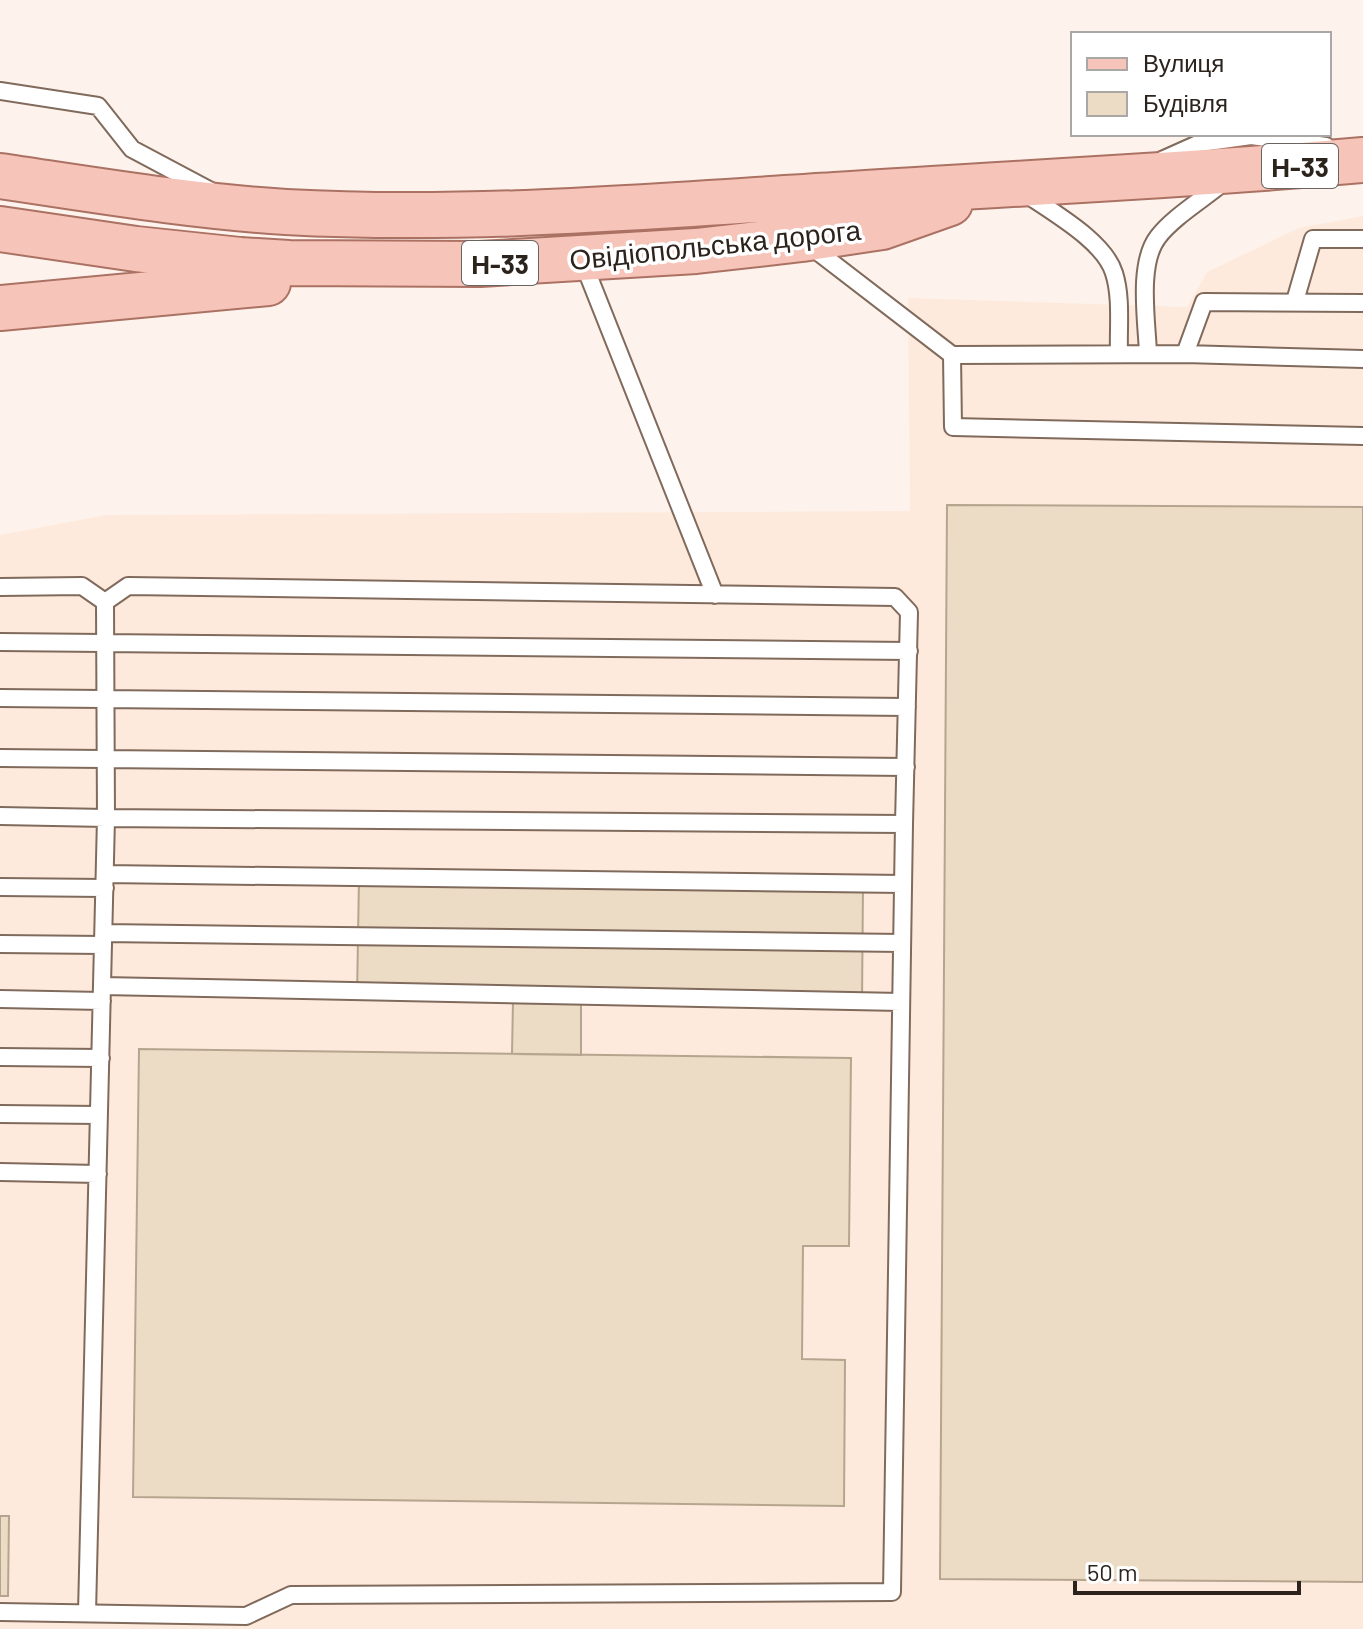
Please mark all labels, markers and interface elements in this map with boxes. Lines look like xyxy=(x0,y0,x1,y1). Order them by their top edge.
legend xyxy=(1071,32,1331,136)
text: Вулиця xyxy=(1143,48,1224,77)
text: Будівля xyxy=(1143,88,1228,117)
road number: Н-33 xyxy=(1262,144,1338,188)
street label: Овідіопольська дорога xyxy=(568,212,863,276)
road number: Н-33 xyxy=(462,241,538,285)
scale bar xyxy=(1075,1545,1299,1595)
text: 50 m xyxy=(1087,1557,1138,1586)

